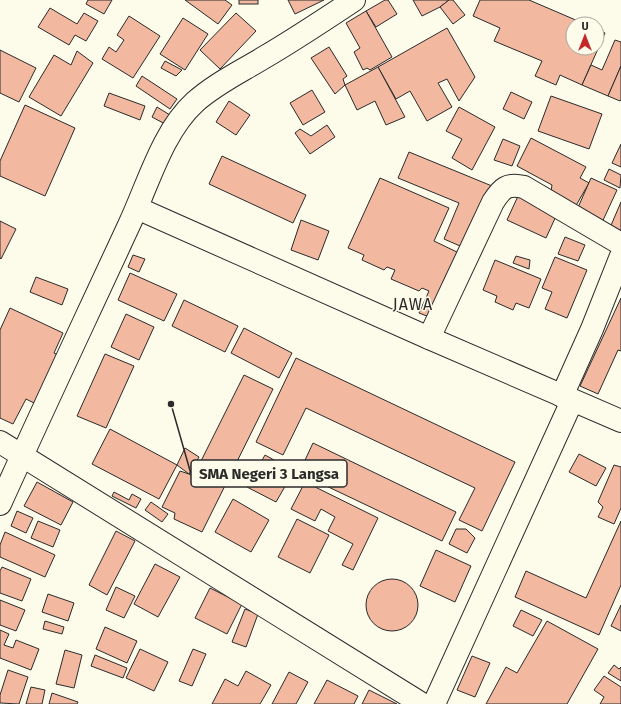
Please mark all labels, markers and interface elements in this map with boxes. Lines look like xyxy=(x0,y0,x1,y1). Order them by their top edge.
north arrow xyxy=(565,16,605,56)
text: U xyxy=(581,20,589,33)
district label: JAWA xyxy=(393,295,433,314)
callout: SMA Negeri 3 Langsa xyxy=(191,460,347,487)
text: SMA Negeri 3 Langsa xyxy=(199,465,339,483)

